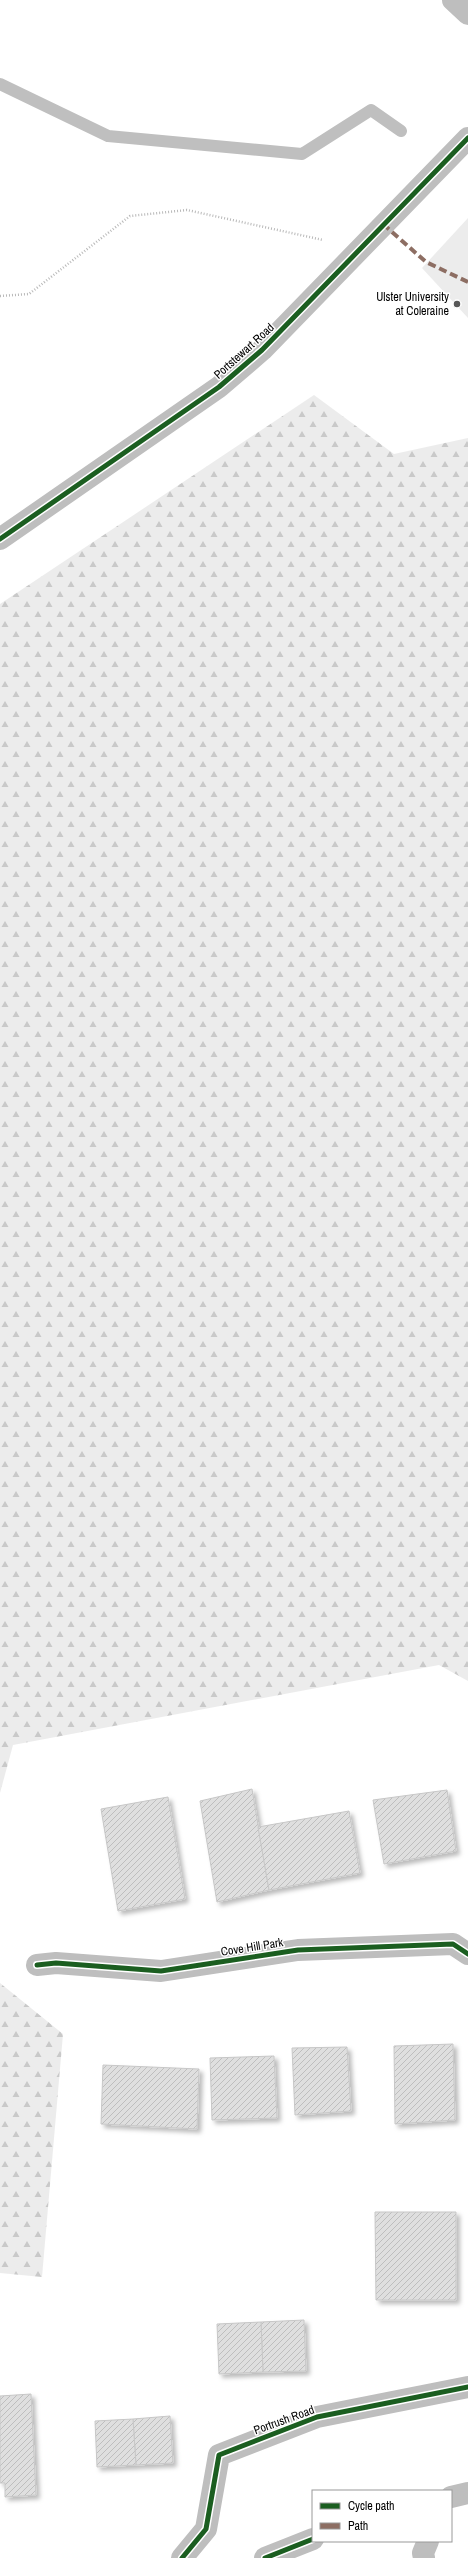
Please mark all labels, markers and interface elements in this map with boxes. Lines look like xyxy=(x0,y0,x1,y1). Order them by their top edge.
place label: Ulster University at Coleraine xyxy=(376,289,449,319)
marker: Ulster University at Coleraine xyxy=(452,299,462,309)
street label: Portstewart Road xyxy=(210,320,278,382)
street label: Cove Hill Park xyxy=(220,1934,284,1960)
street label: Portrush Road xyxy=(251,2402,317,2438)
legend xyxy=(312,2490,452,2542)
text: Cycle path xyxy=(348,2498,395,2514)
text: Path xyxy=(348,2518,368,2534)

